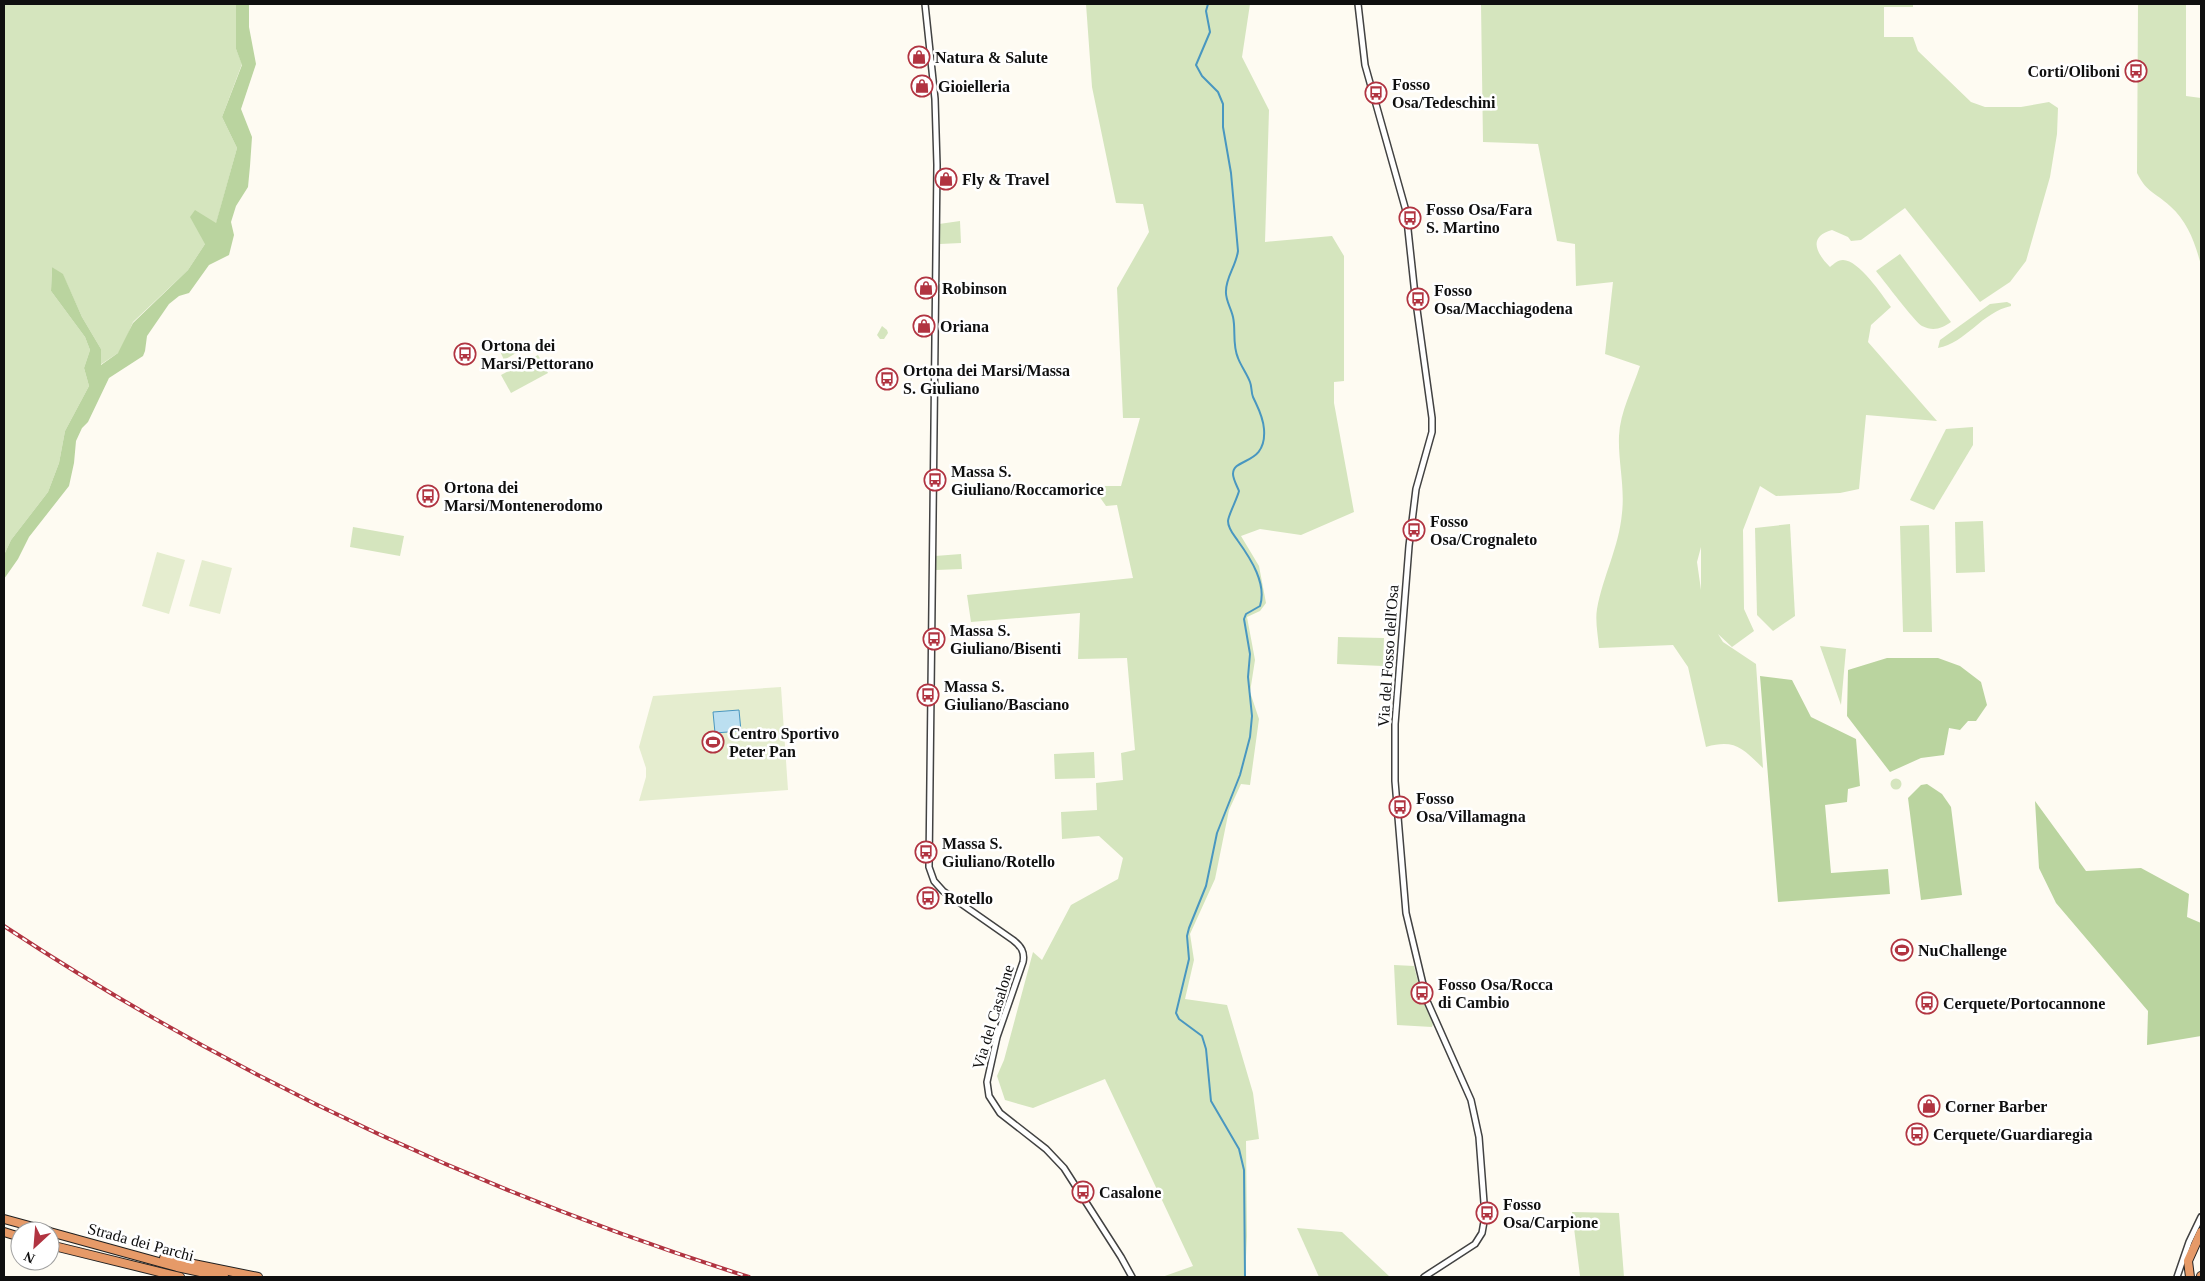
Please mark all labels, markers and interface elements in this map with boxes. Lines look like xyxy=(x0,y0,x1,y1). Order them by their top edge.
shop icon: Natura & Salute xyxy=(907,45,931,69)
place label: Natura & Salute xyxy=(935,49,1048,66)
bus stop icon: Corti/Oliboni xyxy=(2124,59,2148,83)
place label: Corti/Oliboni xyxy=(2028,63,2121,80)
shop icon: Gioielleria xyxy=(910,74,934,98)
place label: Fosso Osa/Tedeschini xyxy=(1392,76,1496,111)
place label: Gioielleria xyxy=(938,78,1010,95)
bus stop icon: Fosso Osa/Tedeschini xyxy=(1364,81,1388,105)
shop icon: Fly & Travel xyxy=(934,167,958,191)
place label: Fly & Travel xyxy=(962,171,1050,189)
place label: Fosso Osa/Fara S. Martino xyxy=(1426,201,1532,236)
bus stop icon: Fosso Osa/Fara S. Martino xyxy=(1398,206,1422,230)
shop icon: Robinson xyxy=(914,276,938,300)
place label: Robinson xyxy=(942,280,1007,297)
place label: Fosso Osa/Macchiagodena xyxy=(1434,282,1573,318)
bus stop icon: Fosso Osa/Macchiagodena xyxy=(1406,287,1430,311)
shop icon: Oriana xyxy=(912,314,936,338)
place label: Oriana xyxy=(940,318,989,335)
place label: Ortona dei Marsi/Pettorano xyxy=(481,337,594,372)
bus stop icon: Ortona dei Marsi/Pettorano xyxy=(453,342,477,366)
place label: Ortona dei Marsi/Massa S. Giuliano xyxy=(903,362,1070,397)
bus stop icon: Ortona dei Marsi/Massa S. Giuliano xyxy=(875,367,899,391)
place label: Massa S. Giuliano/Roccamorice xyxy=(951,463,1104,498)
bus stop icon: Massa S. Giuliano/Roccamorice xyxy=(923,468,947,492)
place label: Ortona dei Marsi/Montenerodomo xyxy=(444,479,603,514)
bus stop icon: Ortona dei Marsi/Montenerodomo xyxy=(416,484,440,508)
place label: Fosso Osa/Crognaleto xyxy=(1430,513,1537,549)
bus stop icon: Fosso Osa/Crognaleto xyxy=(1402,518,1426,542)
street label: Via del Fosso dell'Osa xyxy=(1375,584,1401,728)
place label: Massa S. Giuliano/Bisenti xyxy=(950,622,1062,657)
bus stop icon: Massa S. Giuliano/Bisenti xyxy=(922,627,946,651)
place label: Massa S. Giuliano/Basciano xyxy=(944,678,1069,713)
bus stop icon: Massa S. Giuliano/Basciano xyxy=(916,683,940,707)
place label: Centro Sportivo Peter Pan xyxy=(729,725,839,760)
sports icon: Centro Sportivo Peter Pan xyxy=(701,730,725,754)
place label: Fosso Osa/Villamagna xyxy=(1416,790,1526,826)
bus stop icon: Fosso Osa/Villamagna xyxy=(1388,795,1412,819)
place label: Massa S. Giuliano/Rotello xyxy=(942,835,1055,870)
bus stop icon: Massa S. Giuliano/Rotello xyxy=(914,840,938,864)
bus stop icon: Rotello xyxy=(916,886,940,910)
place label: Rotello xyxy=(944,890,993,907)
sports icon: NuChallenge xyxy=(1890,938,1914,962)
place label: NuChallenge xyxy=(1918,942,2007,960)
street label: Via del Casalone xyxy=(969,963,1017,1071)
place label: Fosso Osa/Rocca di Cambio xyxy=(1438,976,1553,1011)
bus stop icon: Fosso Osa/Rocca di Cambio xyxy=(1410,981,1434,1005)
bus stop icon: Cerquete/Portocannone xyxy=(1915,991,1939,1015)
place label: Cerquete/Portocannone xyxy=(1943,995,2105,1013)
shop icon: Corner Barber xyxy=(1917,1094,1941,1118)
place label: Corner Barber xyxy=(1945,1098,2047,1115)
bus stop icon: Cerquete/Guardiaregia xyxy=(1905,1122,1929,1146)
place label: Cerquete/Guardiaregia xyxy=(1933,1126,2092,1144)
bus stop icon: Casalone xyxy=(1071,1180,1095,1204)
place label: Casalone xyxy=(1099,1184,1161,1201)
place label: Fosso Osa/Carpione xyxy=(1503,1196,1598,1232)
bus stop icon: Fosso Osa/Carpione xyxy=(1475,1201,1499,1225)
street label: Strada dei Parchi xyxy=(86,1220,197,1264)
north arrow xyxy=(10,1221,60,1271)
text: N xyxy=(22,1248,37,1266)

